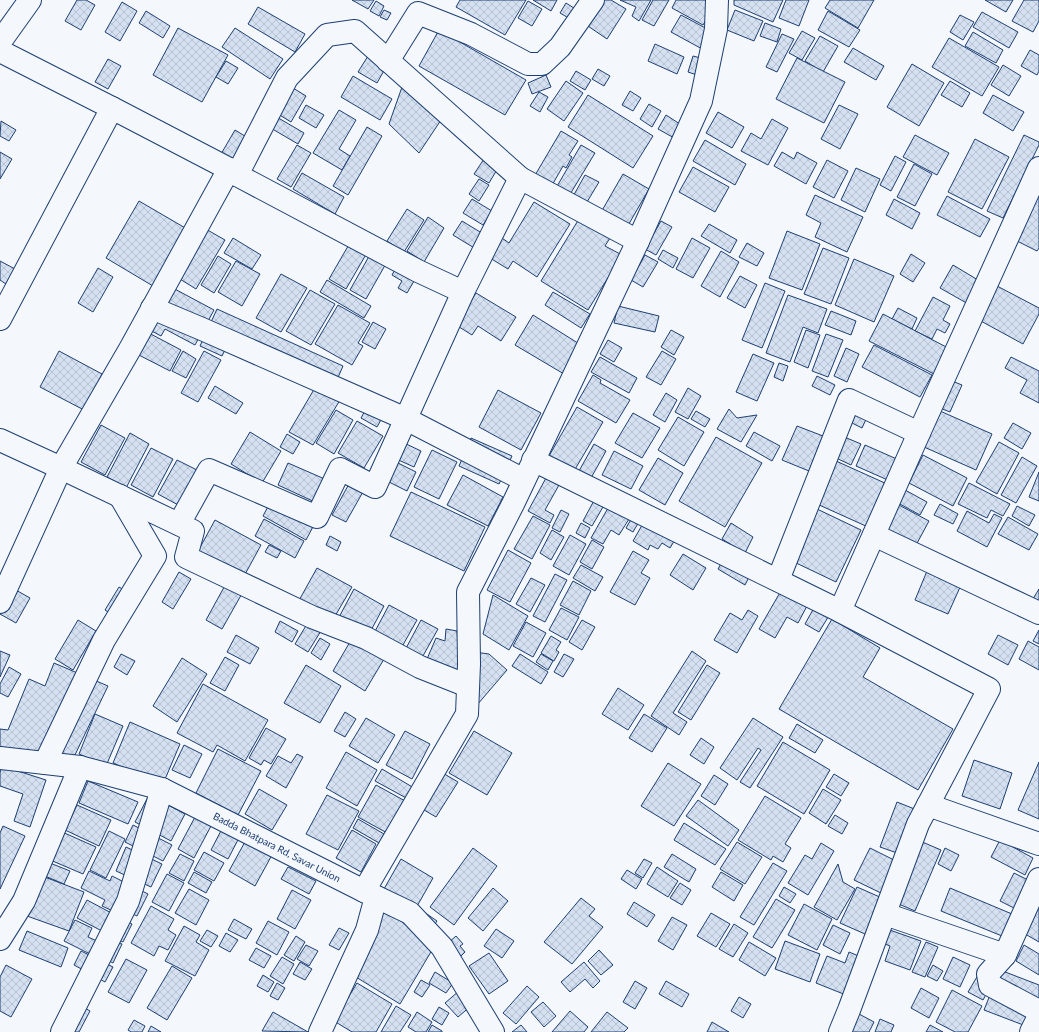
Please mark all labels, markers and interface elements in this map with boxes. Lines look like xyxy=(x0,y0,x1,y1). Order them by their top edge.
street label: Badda Bhatpara Rd, Savar Union xyxy=(211,810,343,884)

